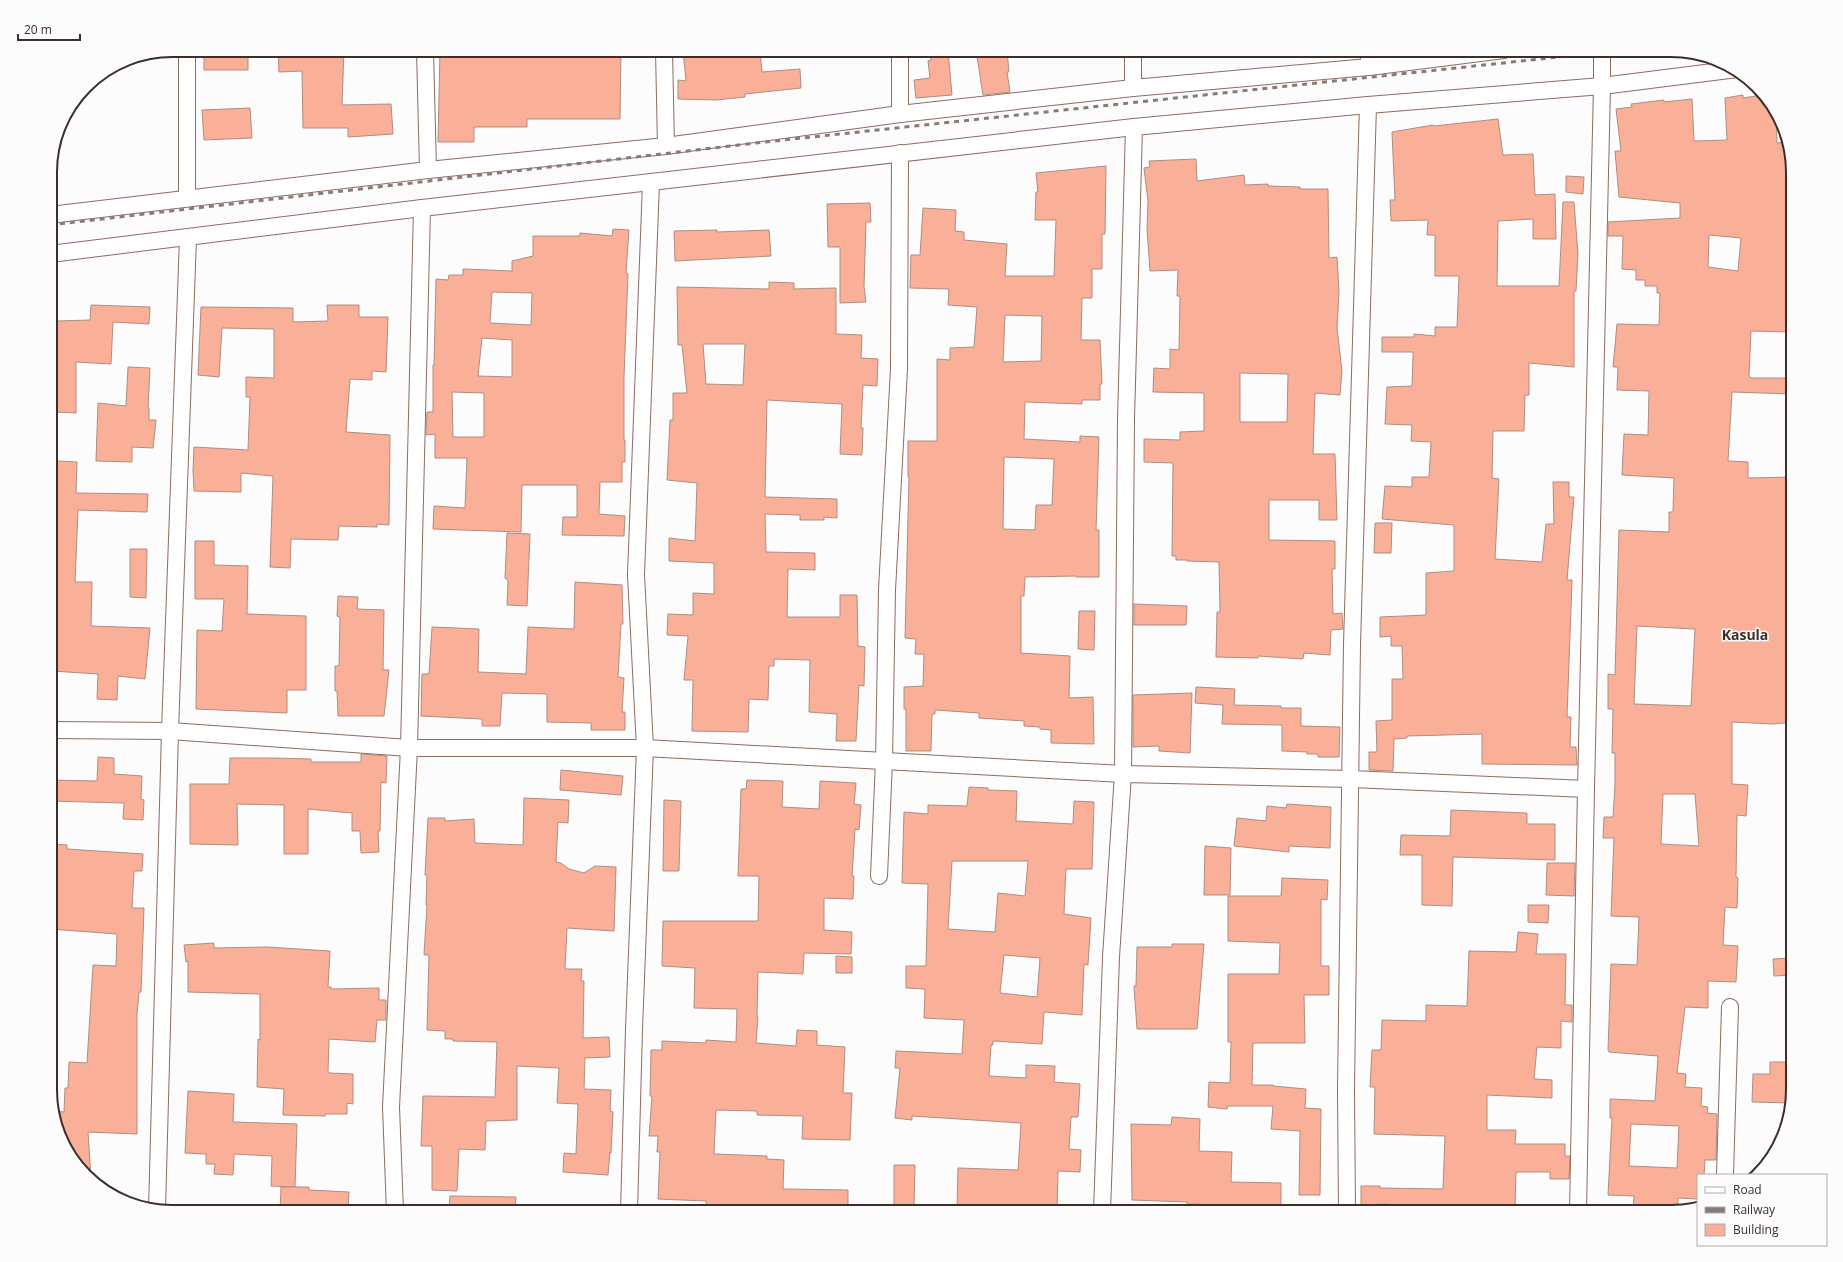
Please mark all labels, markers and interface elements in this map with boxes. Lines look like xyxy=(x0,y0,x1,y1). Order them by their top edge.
scale bar xyxy=(18,16,80,42)
text: 20 m xyxy=(24,21,52,38)
district label: Kasula xyxy=(1722,625,1768,644)
legend xyxy=(1697,1174,1827,1246)
text: Road xyxy=(1733,1181,1762,1198)
text: Railway xyxy=(1733,1201,1776,1218)
text: Building xyxy=(1733,1221,1779,1238)

